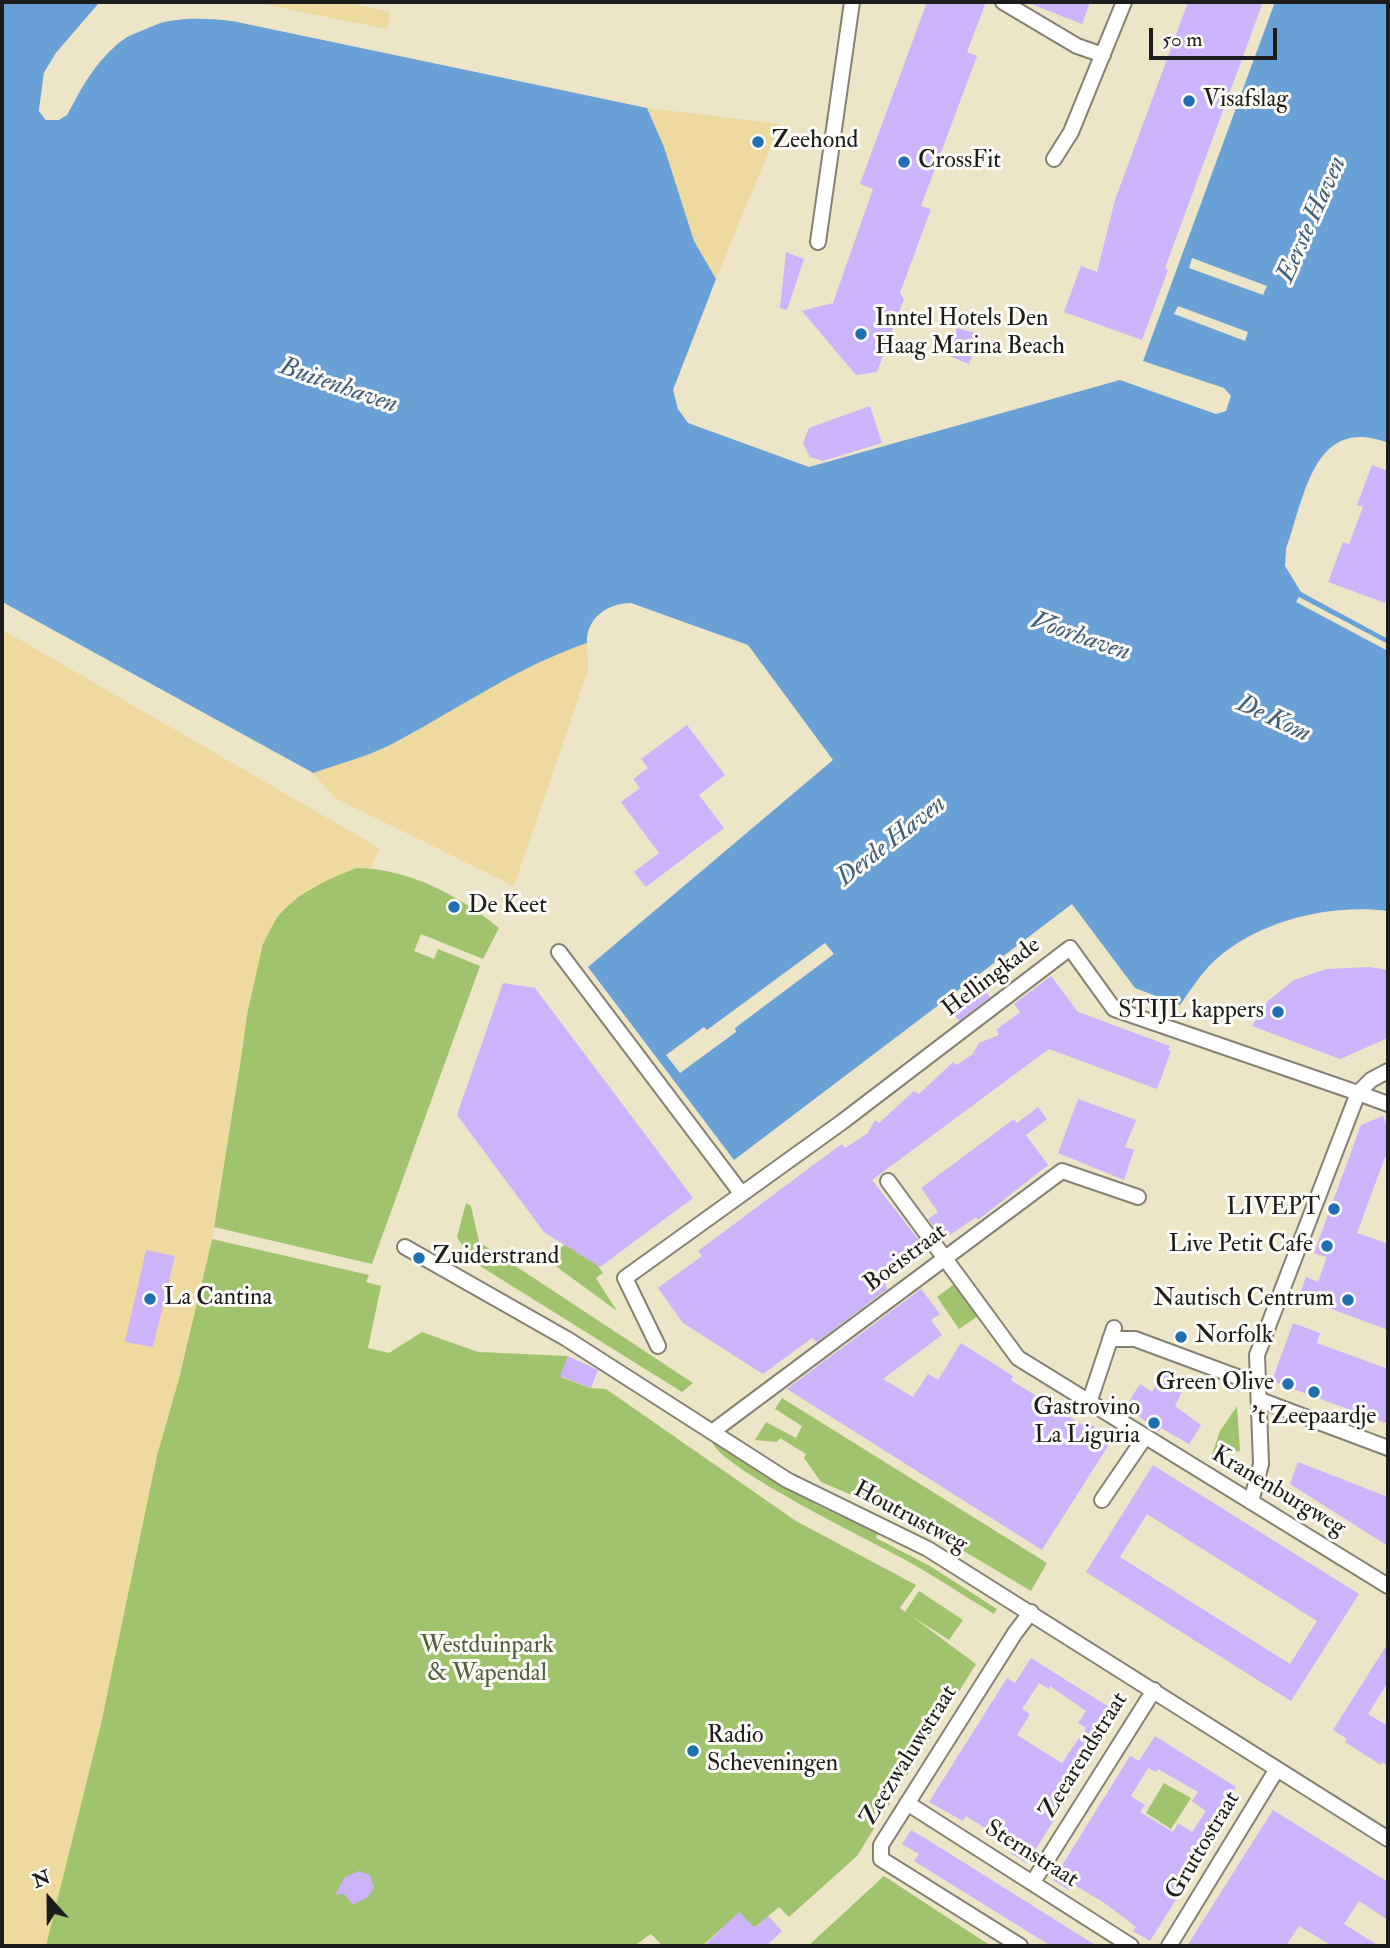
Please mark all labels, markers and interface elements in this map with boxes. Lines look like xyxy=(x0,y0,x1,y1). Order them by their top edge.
scale bar xyxy=(1152,14,1280,58)
text: 50 m xyxy=(1162,26,1203,53)
place label: Visafslag xyxy=(1203,87,1288,115)
marker: Visafslag xyxy=(1181,93,1197,109)
place label: Zeehond xyxy=(772,128,858,156)
marker: Zeehond xyxy=(750,134,766,150)
place label: CrossFit xyxy=(918,148,1001,176)
water label: Eerste Haven xyxy=(1271,152,1355,288)
marker: CrossFit xyxy=(896,154,912,170)
place label: Inntel Hotels Den Haag Marina Beach xyxy=(875,306,1065,362)
marker: Inntel Hotels Den Haag Marina Beach xyxy=(853,326,869,342)
water label: Buitenhaven xyxy=(275,352,401,422)
water label: Voorhaven xyxy=(1026,607,1134,669)
water label: De Kom xyxy=(1231,689,1315,751)
water label: Derde Haven xyxy=(831,790,953,894)
place label: De Keet xyxy=(468,893,547,921)
marker: De Keet xyxy=(446,899,462,915)
street label: Hellingkade xyxy=(937,932,1047,1024)
place label: STIJL kappers xyxy=(1118,998,1264,1026)
marker: STIJL kappers xyxy=(1270,1004,1286,1020)
place label: LIVEPT xyxy=(1226,1195,1320,1223)
marker: LIVEPT xyxy=(1326,1201,1342,1217)
street label: Boeistraat xyxy=(859,1219,953,1299)
place label: Live Petit Cafe xyxy=(1169,1232,1313,1260)
marker: Live Petit Cafe xyxy=(1319,1238,1335,1254)
place label: Zuiderstrand xyxy=(433,1244,559,1272)
marker: Zuiderstrand xyxy=(411,1250,427,1266)
place label: La Cantina xyxy=(164,1285,272,1313)
place label: Nautisch Centrum xyxy=(1154,1286,1334,1314)
marker: La Cantina xyxy=(142,1291,158,1307)
marker: Nautisch Centrum xyxy=(1340,1292,1356,1308)
place label: Norfolk xyxy=(1195,1323,1273,1351)
marker: Norfolk xyxy=(1173,1329,1189,1345)
place label: Green Olive xyxy=(1155,1370,1274,1398)
marker: Green Olive xyxy=(1280,1376,1296,1392)
marker: 't Zeepaardje xyxy=(1306,1384,1322,1400)
place label: Gastrovino La Liguria xyxy=(1033,1395,1140,1451)
place label: 't Zeepaardje xyxy=(1252,1404,1376,1432)
marker: Gastrovino La Liguria xyxy=(1146,1415,1162,1431)
street label: Kranenburgweg xyxy=(1206,1441,1350,1543)
street label: Houtrustweg xyxy=(848,1476,972,1560)
park label: Westduinpark & Wapendal xyxy=(420,1633,554,1689)
street label: Zeezwaluwstraat xyxy=(855,1681,965,1831)
street label: Zeearendstraat xyxy=(1035,1688,1135,1824)
place label: Radio Scheveningen xyxy=(707,1723,838,1779)
marker: Radio Scheveningen xyxy=(685,1743,701,1759)
street label: Gruttostraat xyxy=(1161,1787,1247,1905)
street label: Sternstraat xyxy=(979,1815,1083,1895)
north arrow xyxy=(14,1864,84,1934)
text: N xyxy=(29,1865,54,1894)

